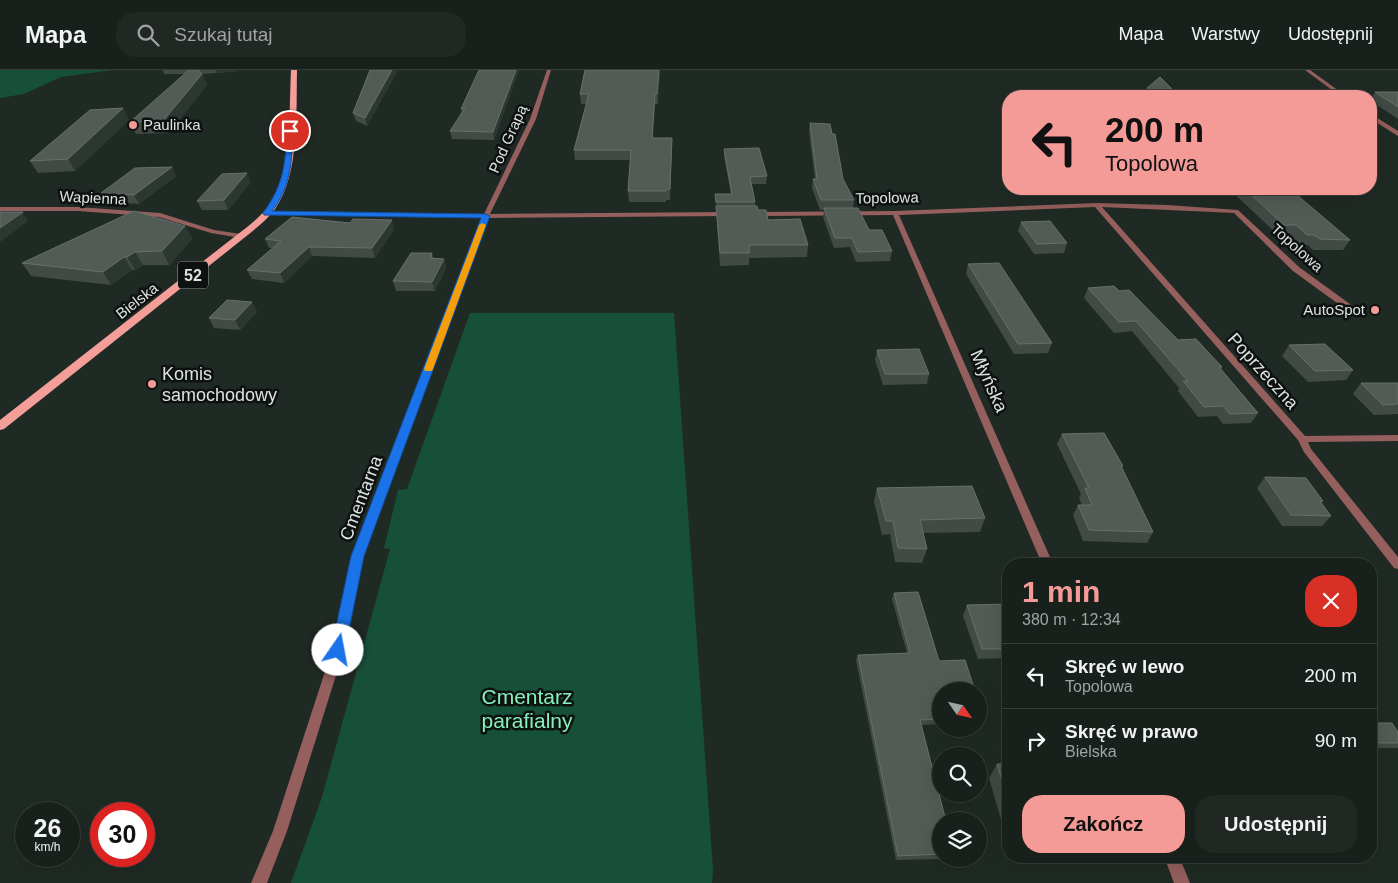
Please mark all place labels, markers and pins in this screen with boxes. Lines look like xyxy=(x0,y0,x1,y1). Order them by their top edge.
pin xyxy=(269,110,311,152)
place label: Paulinka xyxy=(143,116,201,133)
marker: Paulinka xyxy=(127,119,139,131)
place label: AutoSpot xyxy=(1303,301,1366,318)
marker: AutoSpot xyxy=(1369,304,1381,316)
place label: Komis samochodowy xyxy=(162,364,277,405)
marker: Komis samochodowy xyxy=(146,378,158,390)

